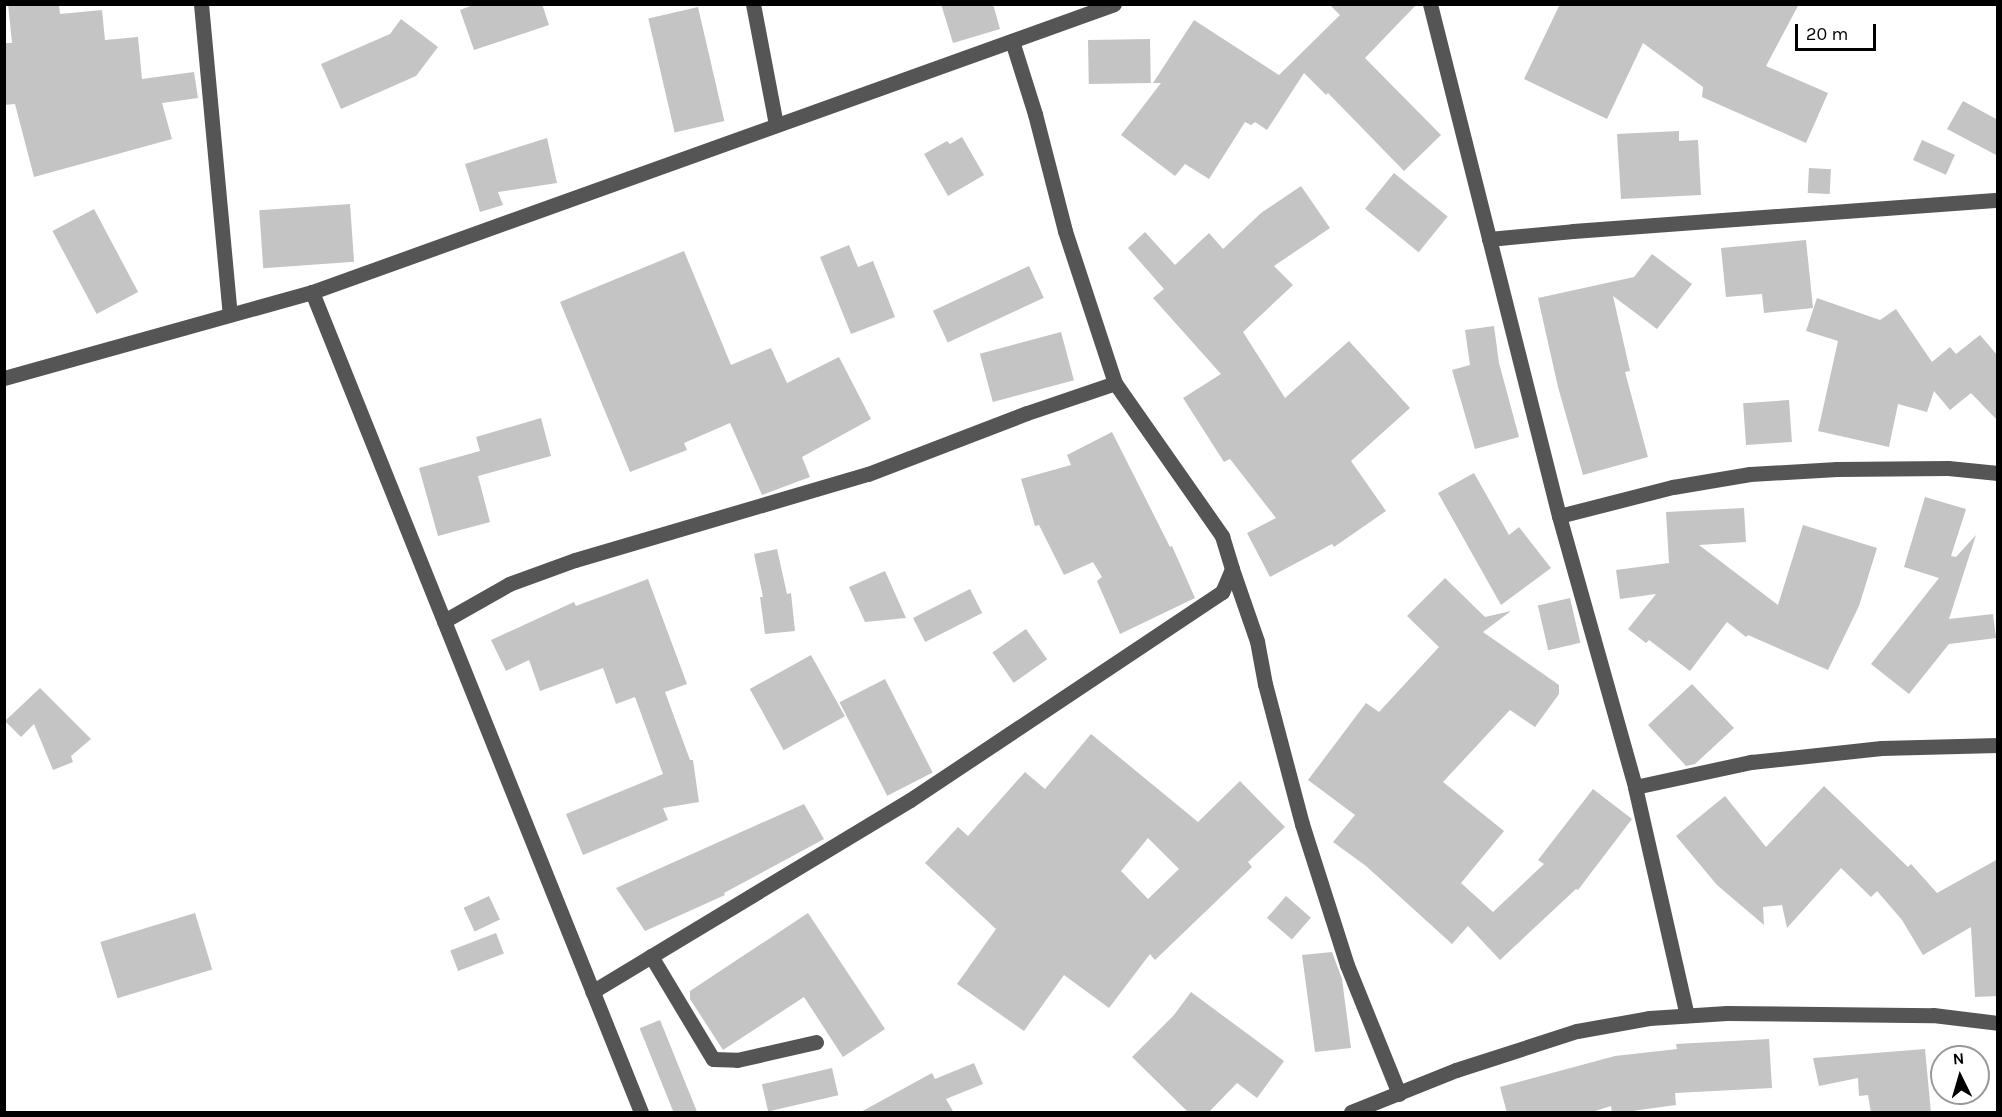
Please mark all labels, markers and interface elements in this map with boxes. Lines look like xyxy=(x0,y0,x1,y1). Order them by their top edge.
scale bar xyxy=(1798,12,1879,50)
text: 20 m xyxy=(1806,23,1848,45)
north arrow xyxy=(1930,1045,1990,1105)
text: N xyxy=(1952,1049,1965,1069)

